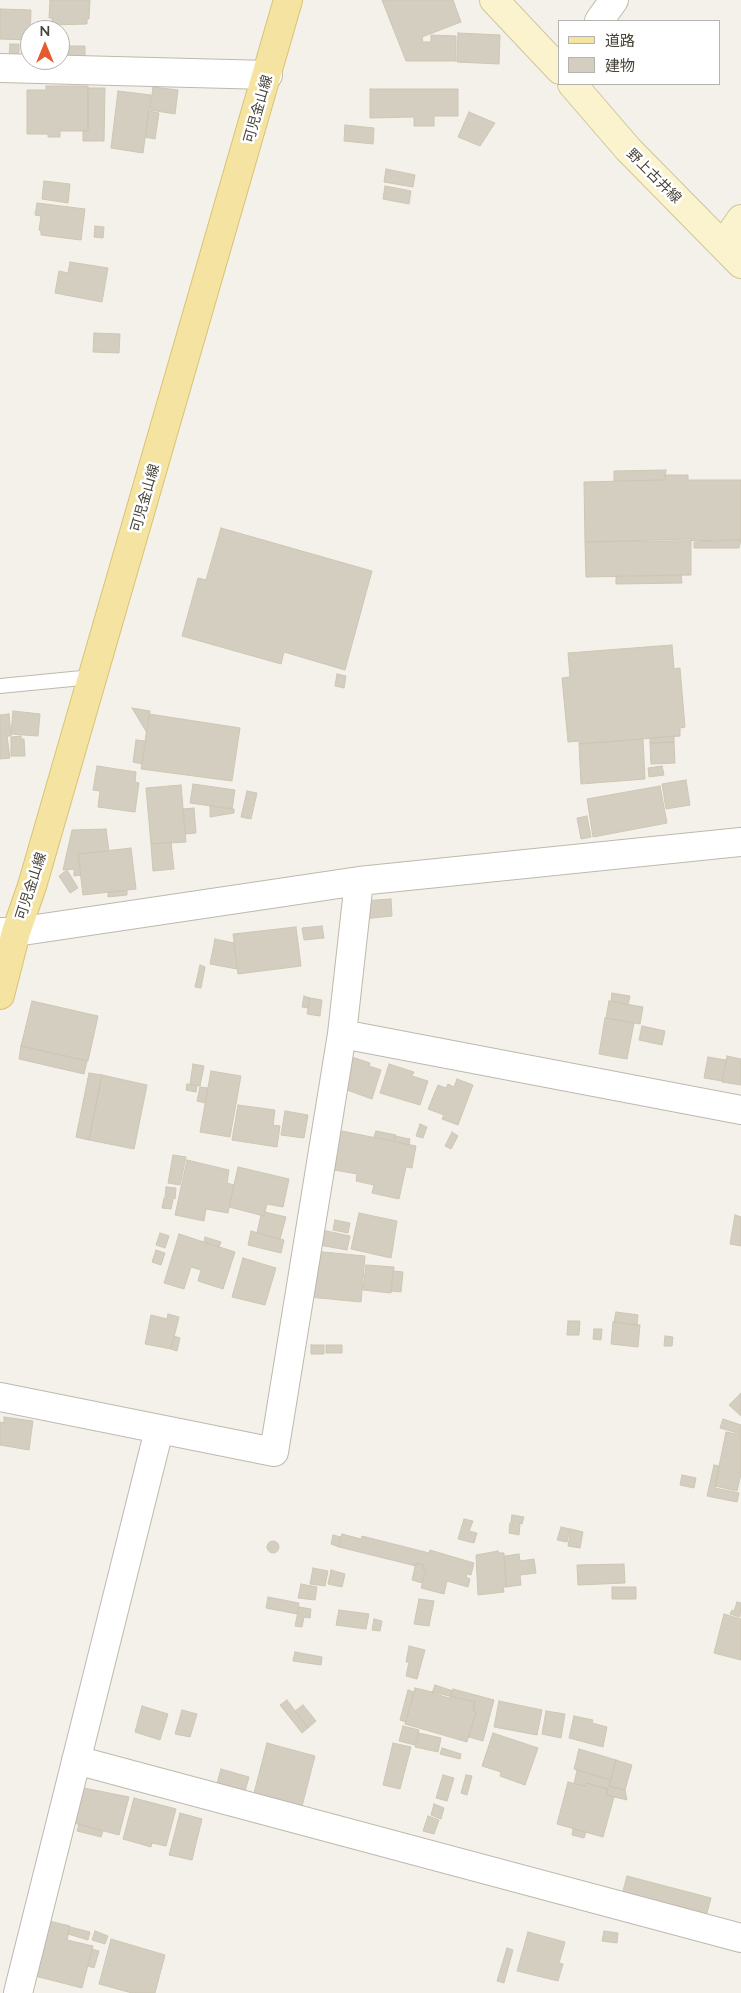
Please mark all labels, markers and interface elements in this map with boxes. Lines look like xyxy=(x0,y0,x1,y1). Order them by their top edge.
north arrow xyxy=(20,20,70,70)
legend xyxy=(558,20,721,85)
text: N xyxy=(40,22,50,39)
text: 道路 xyxy=(605,31,635,49)
text: 建物 xyxy=(605,56,635,74)
street label: 可児金山線 xyxy=(240,73,276,145)
street label: 野上古井線 xyxy=(623,145,685,207)
street label: 可児金山線 xyxy=(127,462,163,534)
street label: 可児金山線 xyxy=(12,850,50,922)

